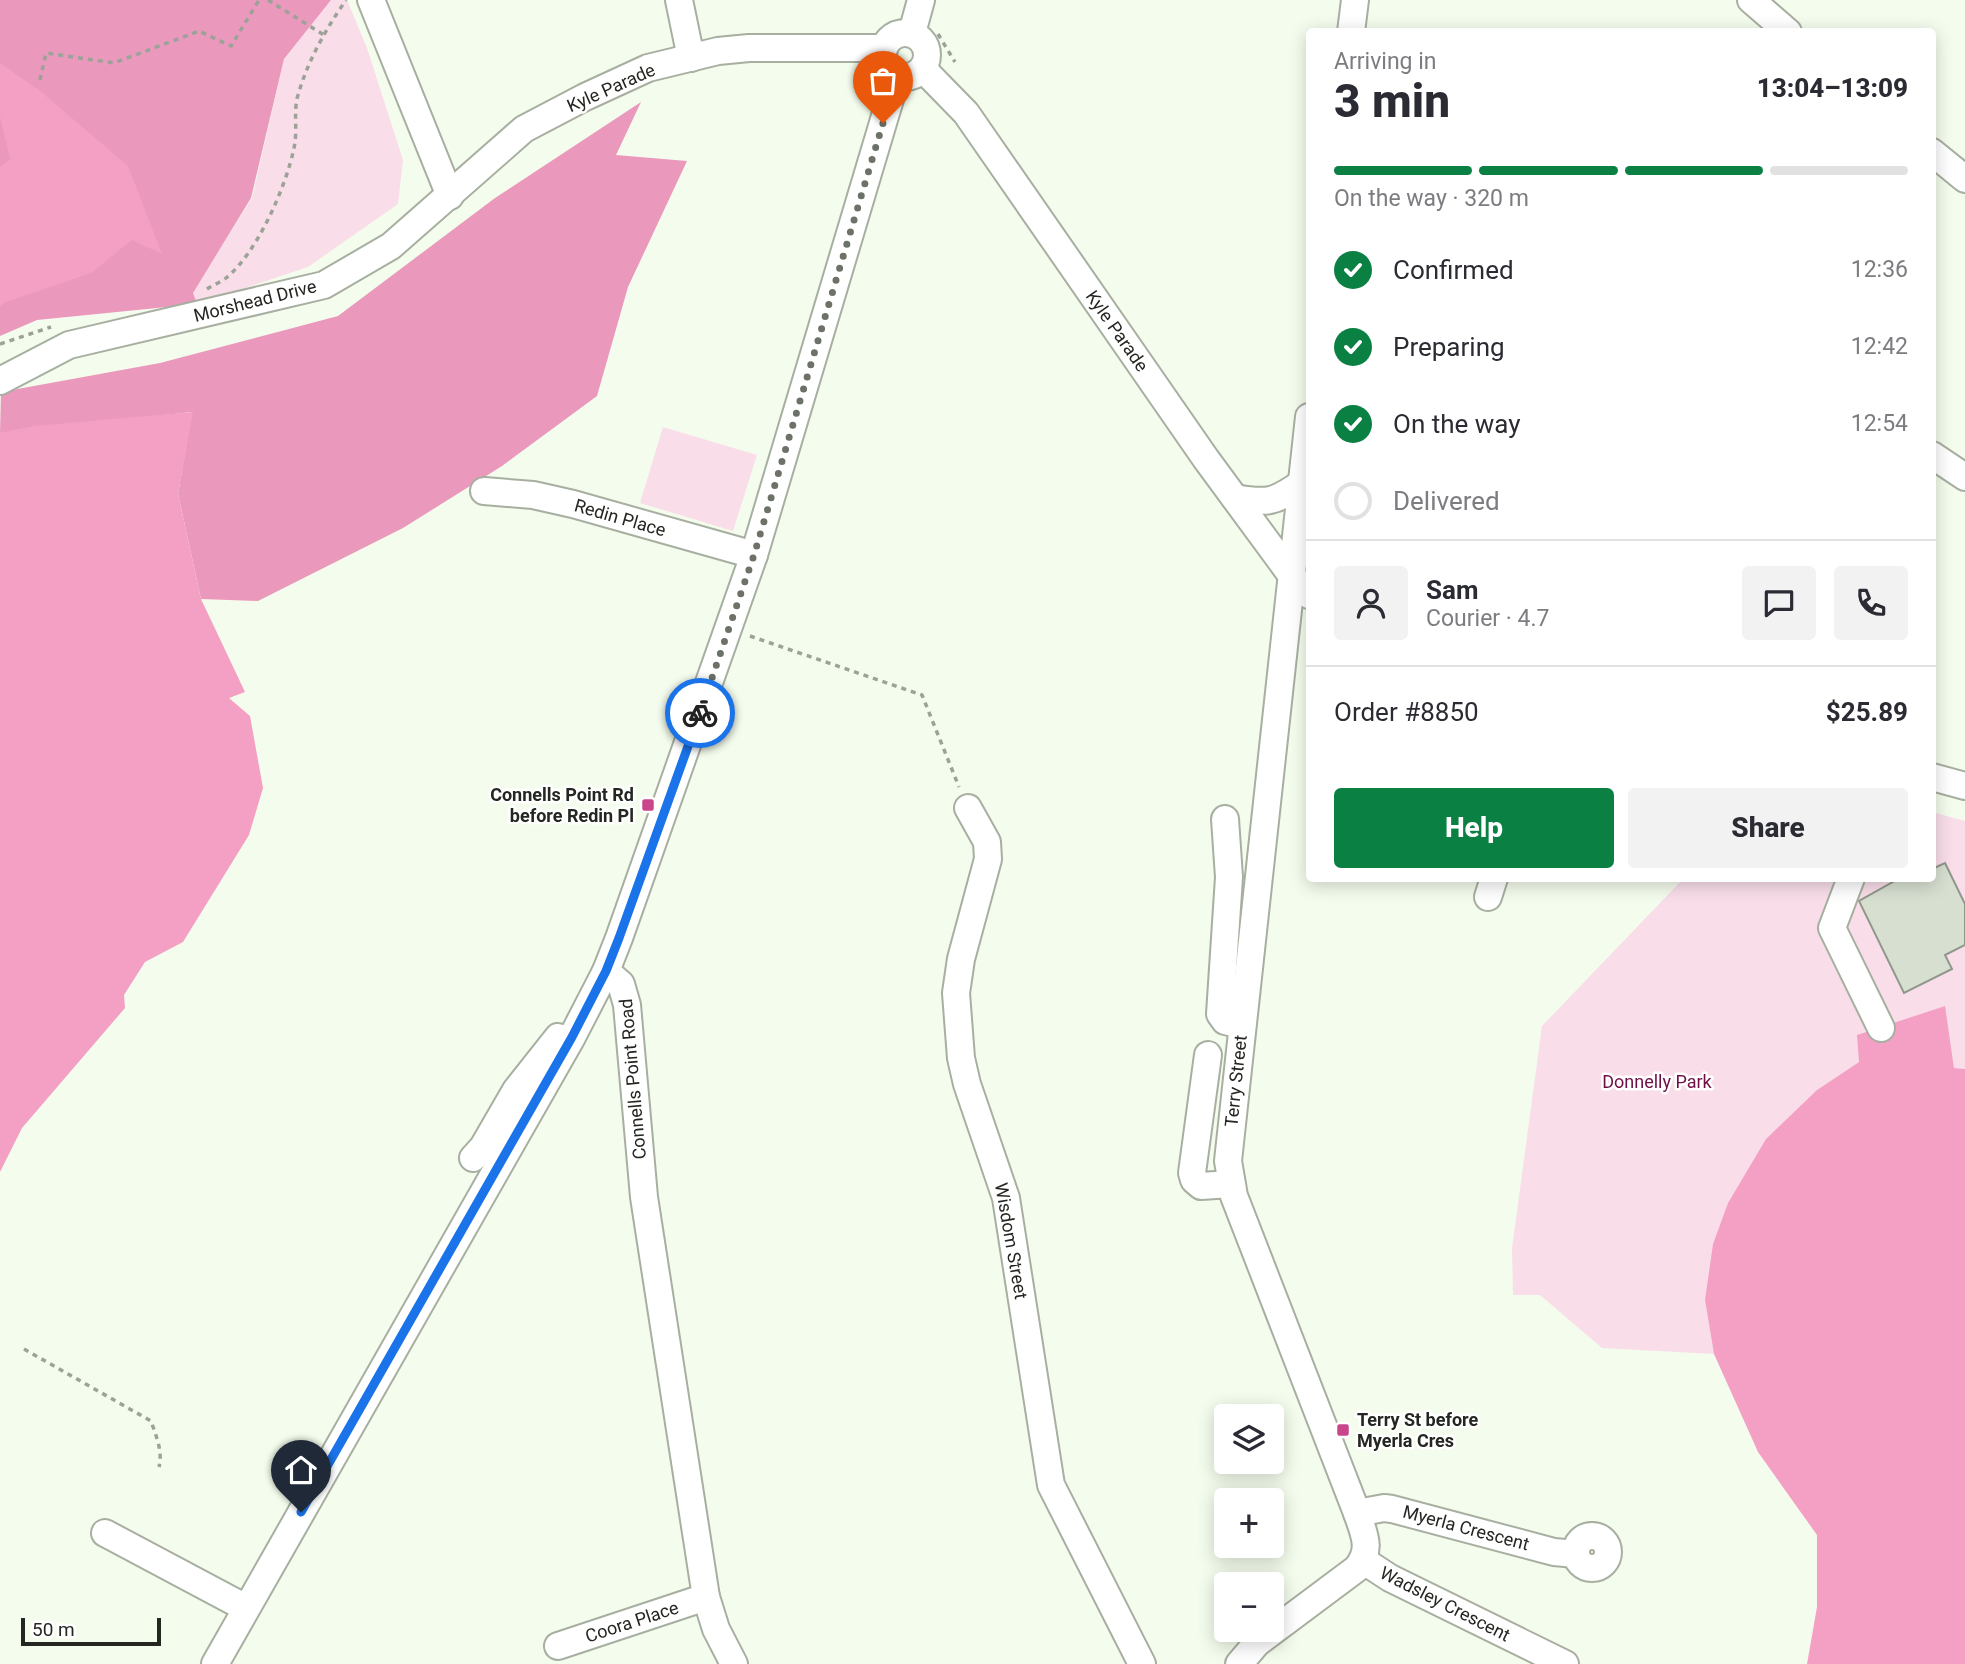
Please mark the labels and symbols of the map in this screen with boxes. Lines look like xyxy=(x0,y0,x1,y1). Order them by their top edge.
pin xyxy=(853,51,913,123)
street label: Kyle Parade xyxy=(564,59,658,116)
street label: Morshead Drive xyxy=(191,275,318,326)
street label: Kyle Parade xyxy=(1082,286,1153,375)
street label: Redin Place xyxy=(572,494,668,541)
courier xyxy=(665,678,735,748)
place label: Connells Point Rd before Redin Pl xyxy=(490,784,634,826)
marker: Connells Point Rd before Redin Pl xyxy=(640,797,656,813)
street label: Connells Point Road xyxy=(615,998,650,1160)
street label: Terry Street xyxy=(1220,1034,1251,1128)
park label: Donnelly Park xyxy=(1602,1071,1713,1092)
street label: Wisdom Street xyxy=(991,1181,1032,1301)
place label: Terry St before Myerla Cres xyxy=(1357,1409,1478,1451)
marker: Terry St before Myerla Cres xyxy=(1335,1422,1351,1438)
pin xyxy=(271,1440,331,1512)
street label: Myerla Crescent xyxy=(1401,1501,1532,1554)
street label: Wadsley Crescent xyxy=(1377,1562,1514,1645)
street label: Coora Place xyxy=(583,1597,681,1646)
scale bar xyxy=(21,1615,161,1647)

